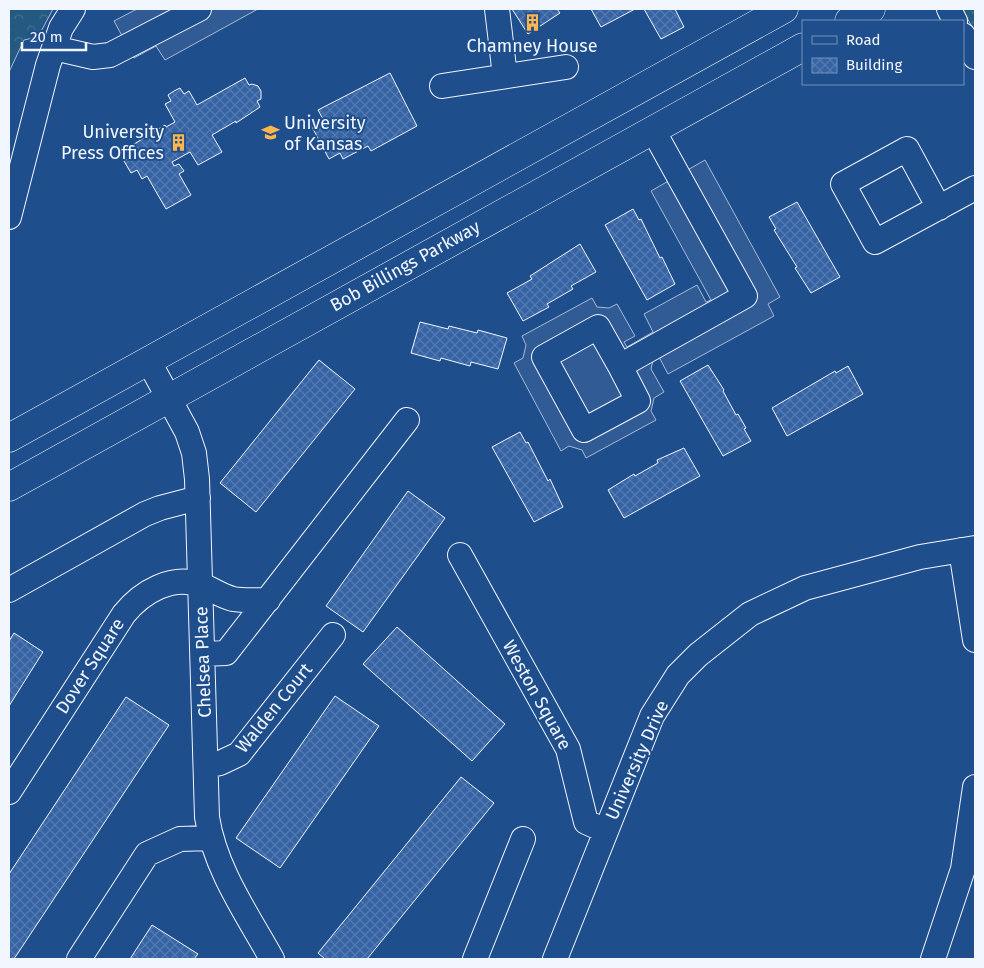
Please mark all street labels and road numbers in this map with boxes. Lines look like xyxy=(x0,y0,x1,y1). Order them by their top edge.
street label: Bob Billings Parkway xyxy=(326,216,484,316)
street label: Chelsea Place xyxy=(190,606,216,718)
street label: Dover Square xyxy=(51,614,129,718)
street label: Weston Square xyxy=(498,636,576,754)
street label: Walden Court xyxy=(231,658,317,757)
street label: University Drive xyxy=(601,697,673,823)

